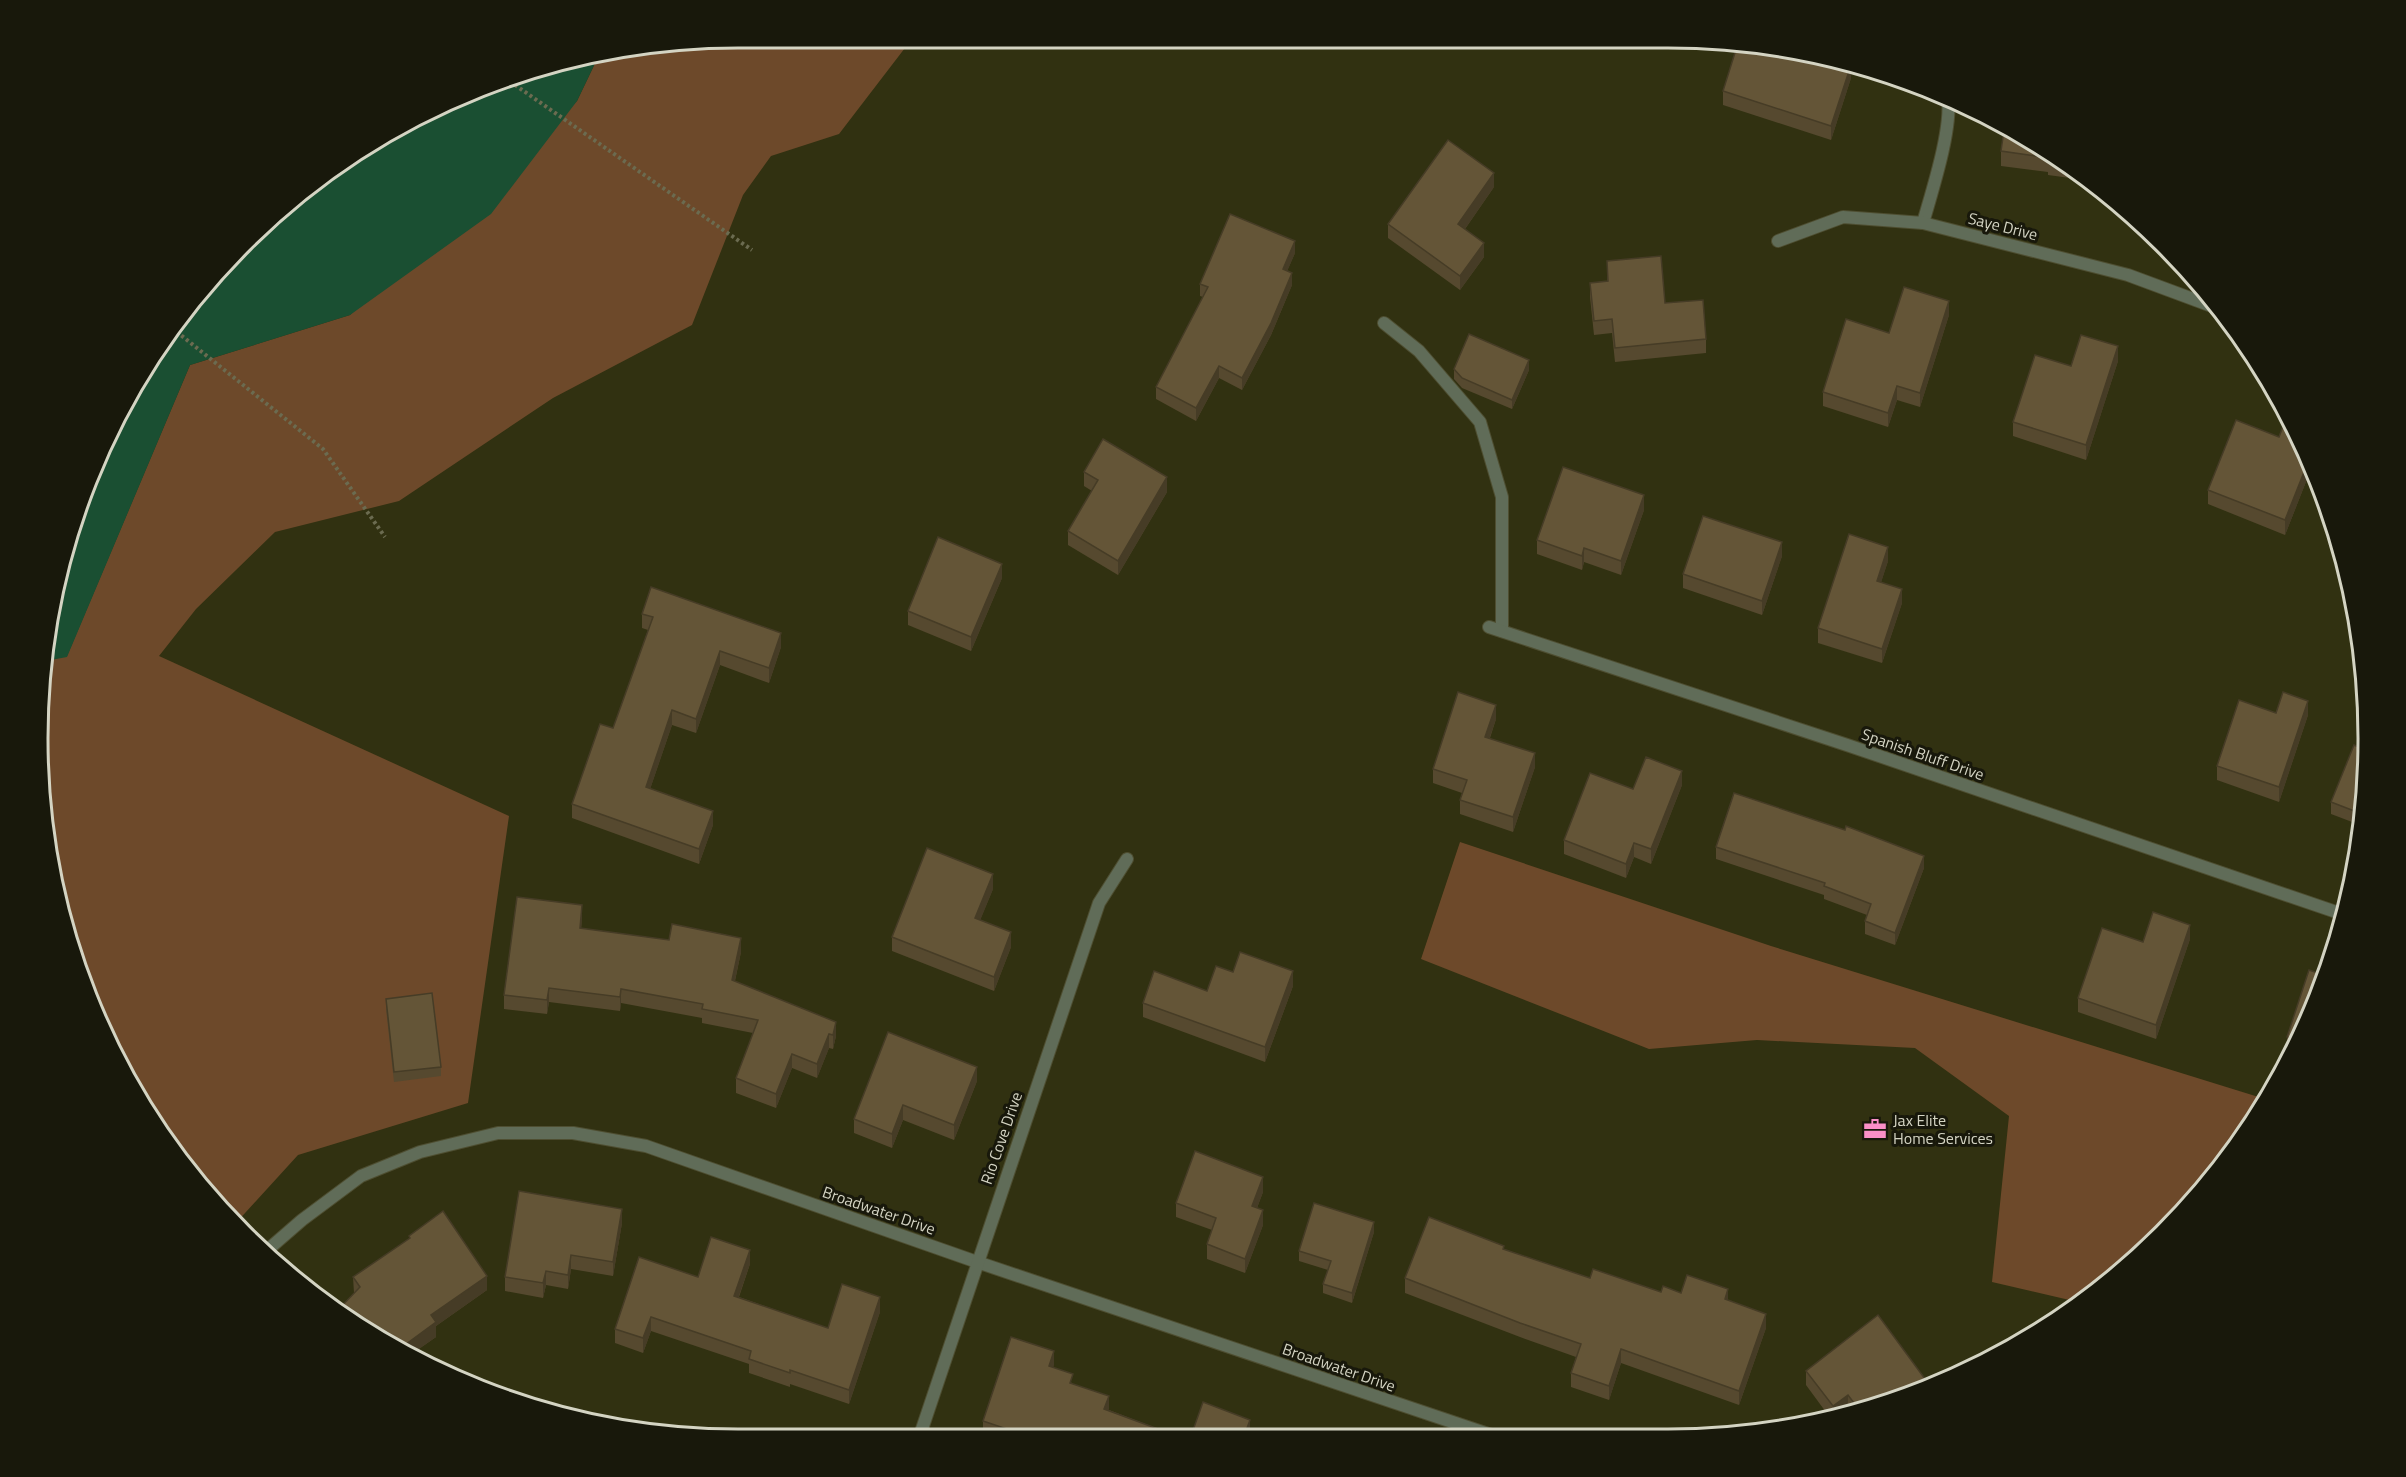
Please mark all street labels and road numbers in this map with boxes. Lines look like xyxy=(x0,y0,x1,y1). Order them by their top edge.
street label: Saye Drive xyxy=(1966,206,2040,246)
street label: Spanish Bluff Drive xyxy=(1859,722,1987,786)
street label: Rio Cove Drive xyxy=(974,1089,1028,1187)
street label: Broadwater Drive xyxy=(819,1179,939,1241)
street label: Broadwater Drive xyxy=(1279,1336,1399,1398)

